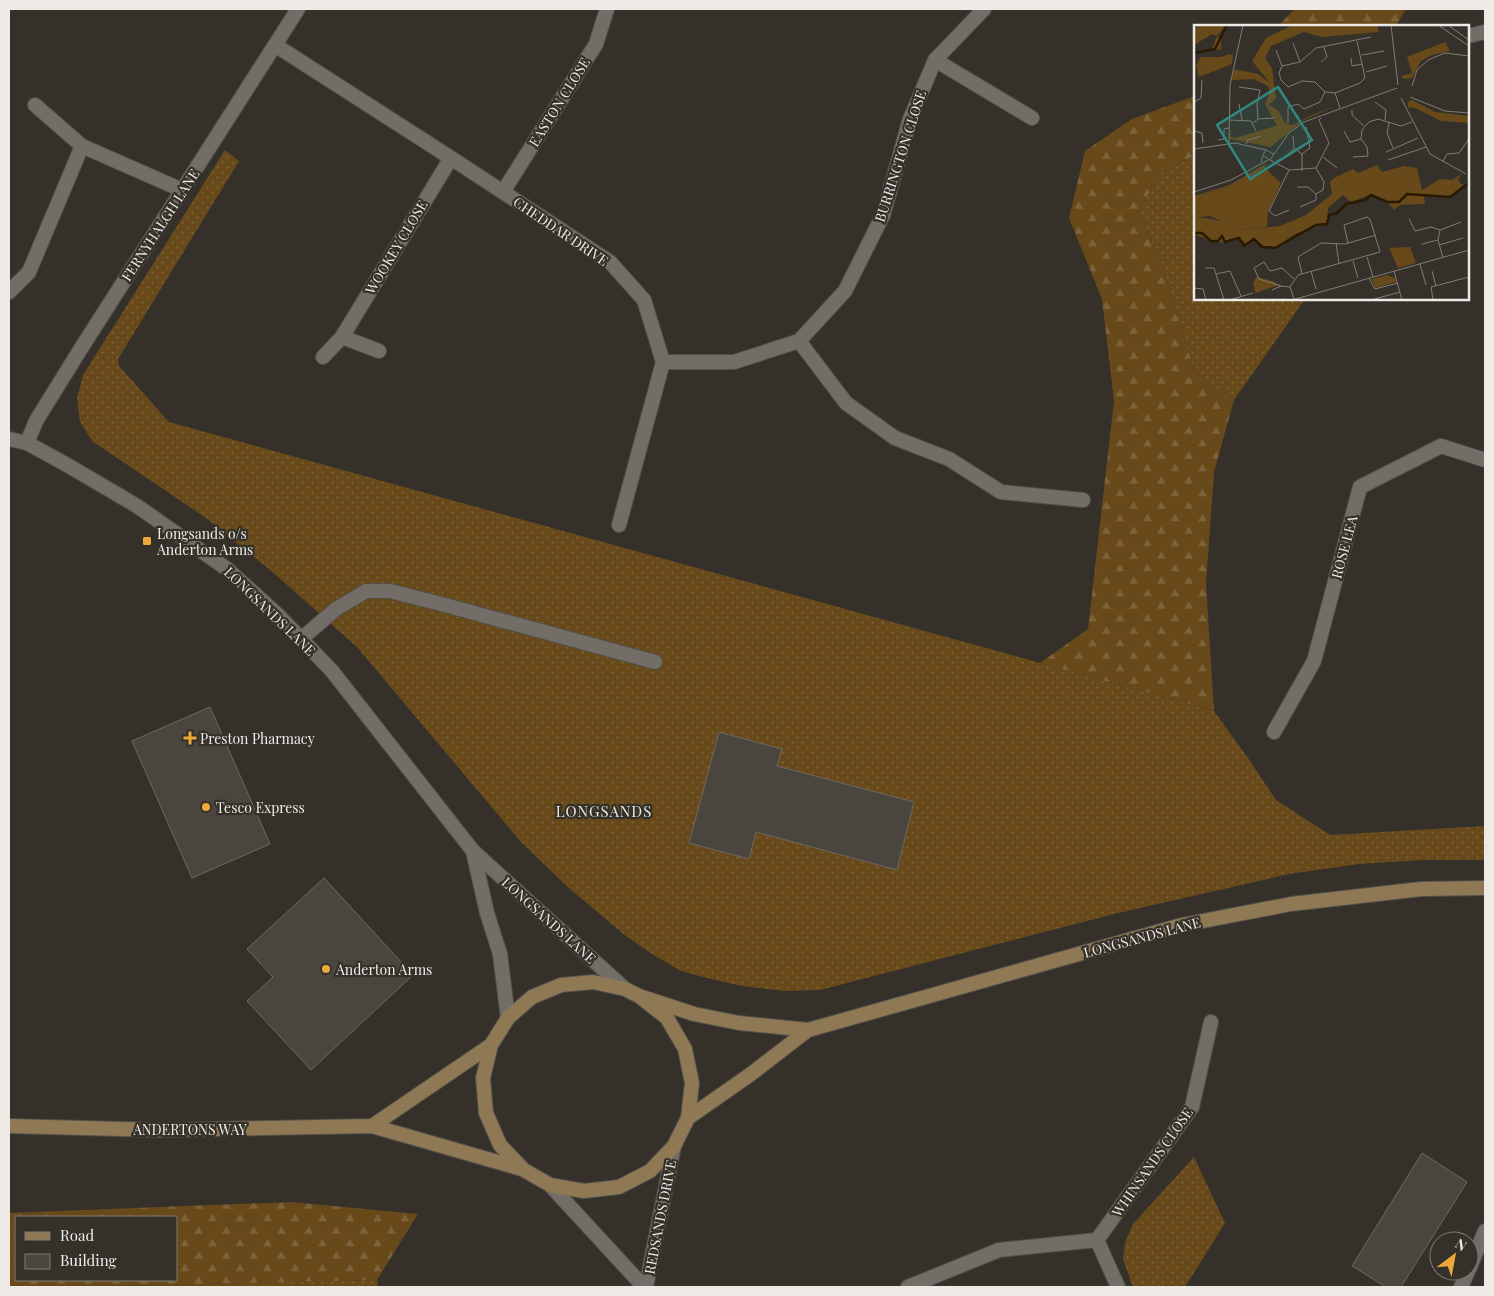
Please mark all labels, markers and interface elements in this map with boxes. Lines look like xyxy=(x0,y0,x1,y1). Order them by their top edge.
inset map xyxy=(1194,25,1469,300)
street label: EASTON CLOSE xyxy=(524,54,594,150)
street label: BURRINGTON CLOSE xyxy=(870,88,930,224)
street label: FERNYHALGH LANE xyxy=(117,165,203,285)
street label: CHEDDAR DRIVE xyxy=(510,192,612,270)
street label: WOOKEY CLOSE xyxy=(360,196,432,298)
street label: ROSE LEA xyxy=(1326,513,1362,581)
place label: Longsands o/s Anderton Arms xyxy=(156,524,253,559)
marker: Longsands o/s Anderton Arms xyxy=(141,535,153,547)
street label: LONGSANDS LANE xyxy=(220,562,320,660)
place label: Preston Pharmacy xyxy=(200,729,315,748)
marker: Preston Pharmacy xyxy=(184,732,196,744)
place label: Tesco Express xyxy=(216,798,305,817)
marker: Tesco Express xyxy=(200,801,212,813)
district label: LONGSANDS xyxy=(556,801,652,821)
street label: LONGSANDS LANE xyxy=(498,873,600,967)
street label: LONGSANDS LANE xyxy=(1081,912,1203,962)
place label: Anderton Arms xyxy=(335,960,432,979)
marker: Anderton Arms xyxy=(320,963,332,975)
street label: WHINSANDS CLOSE xyxy=(1107,1104,1197,1221)
street label: ANDERTONS WAY xyxy=(132,1120,248,1139)
street label: REDSANDS DRIVE xyxy=(640,1158,680,1276)
legend xyxy=(15,1216,178,1281)
text: Road xyxy=(60,1225,94,1245)
north arrow xyxy=(1429,1231,1479,1281)
text: N xyxy=(1452,1234,1470,1255)
text: Building xyxy=(60,1250,117,1270)

